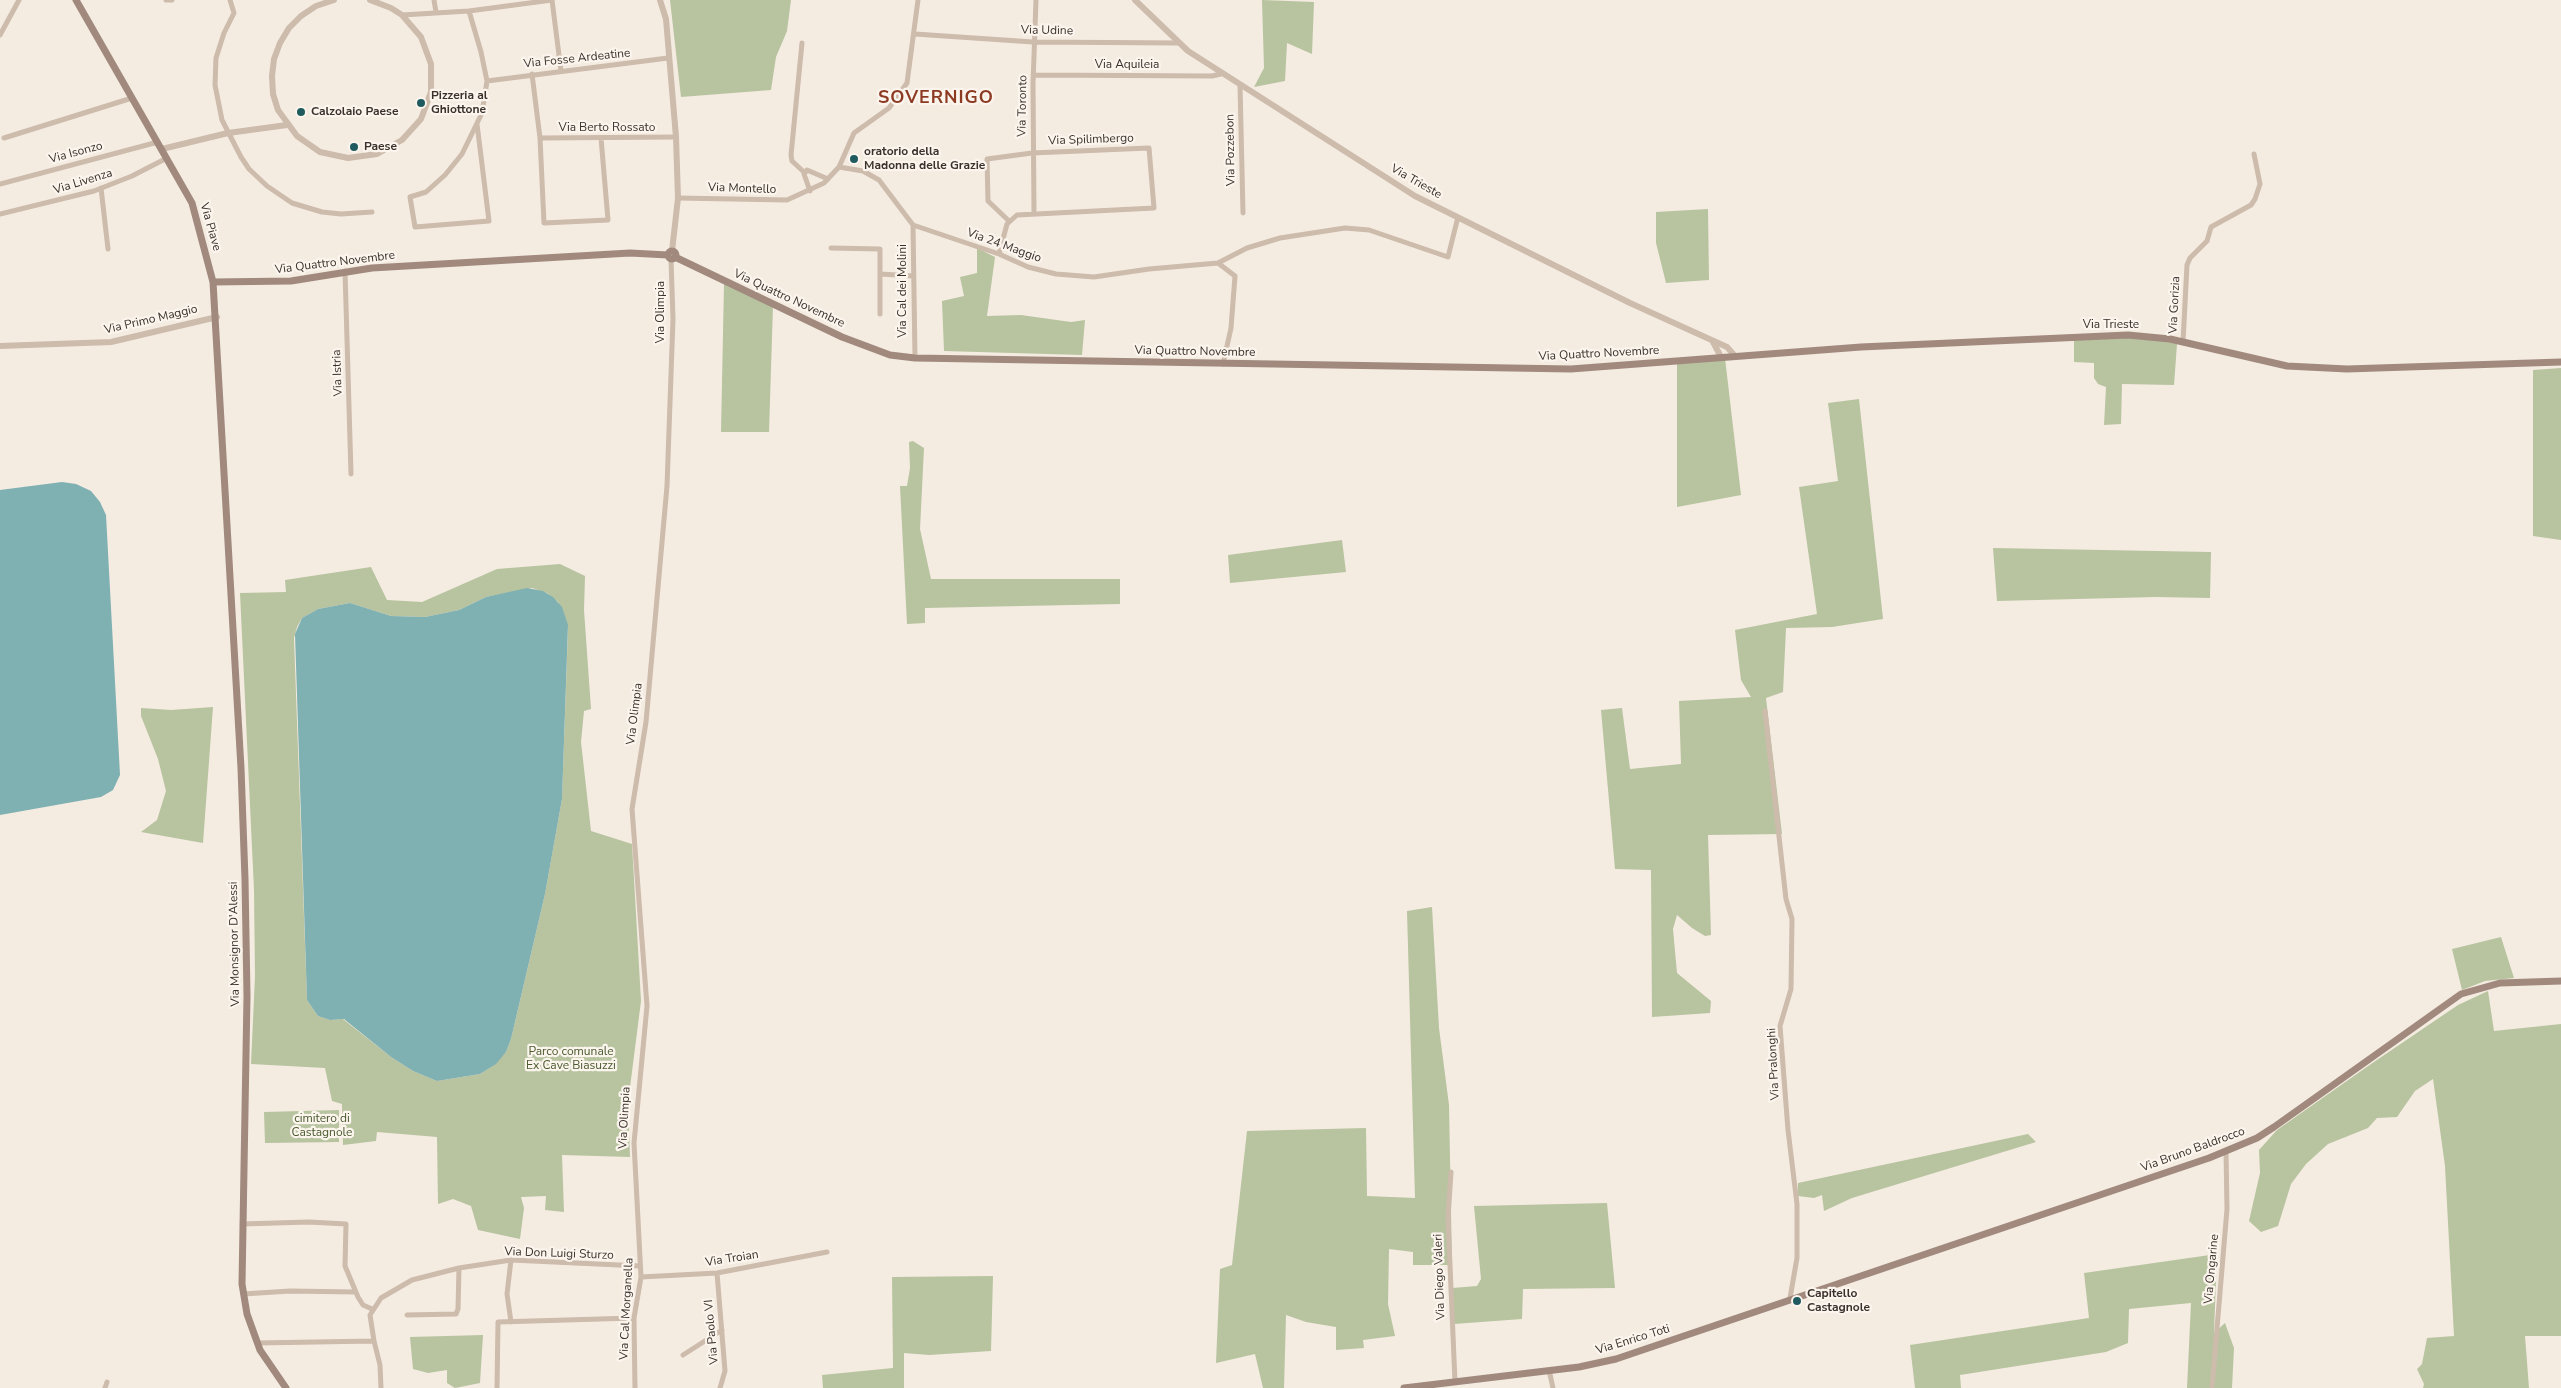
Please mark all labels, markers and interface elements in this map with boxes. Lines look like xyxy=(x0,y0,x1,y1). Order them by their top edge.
street label: Via Udine xyxy=(1021,23,1073,39)
street label: Via Fosse Ardeatine xyxy=(523,46,631,72)
street label: Via Aquileia xyxy=(1095,58,1159,72)
street label: Via Toronto xyxy=(1015,75,1031,137)
district label: SOVERNIGO xyxy=(877,88,995,110)
place label: Pizzeria al Ghiottone xyxy=(431,89,488,117)
marker: Pizzeria al Ghiottone xyxy=(415,97,427,109)
place label: Calzolaio Paese xyxy=(311,105,398,119)
marker: Calzolaio Paese xyxy=(295,106,307,118)
street label: Via Pozzebon xyxy=(1223,114,1239,186)
street label: Via Berto Rossato xyxy=(559,121,655,135)
street label: Via Spilimbergo xyxy=(1048,131,1134,149)
street label: Via Isonzo xyxy=(48,139,104,167)
place label: Paese xyxy=(364,140,397,154)
marker: Paese xyxy=(348,141,360,153)
place label: oratorio della Madonna delle Grazie xyxy=(864,145,985,173)
marker: oratorio della Madonna delle Grazie xyxy=(848,153,860,165)
street label: Via Trieste xyxy=(1388,162,1444,202)
street label: Via Livenza xyxy=(52,166,114,198)
street label: Via Montello xyxy=(708,181,776,197)
street label: Via Piave xyxy=(196,201,224,253)
street label: Via 24 Maggio xyxy=(965,226,1043,266)
street label: Via Cal dei Molini xyxy=(896,244,910,338)
street label: Via Quattro Novembre xyxy=(274,248,396,278)
street label: Via Quattro Novembre xyxy=(731,267,847,331)
street label: Via Gorizia xyxy=(2166,276,2184,334)
street label: Via Olimpia xyxy=(654,281,668,343)
street label: Via Primo Maggio xyxy=(103,302,199,338)
street label: Via Trieste xyxy=(2083,318,2139,332)
street label: Via Quattro Novembre xyxy=(1134,344,1256,360)
street label: Via Quattro Novembre xyxy=(1538,344,1660,364)
street label: Via Istria xyxy=(330,349,346,397)
street label: Via Olimpia xyxy=(624,682,646,746)
street label: Via Monsignor D'Alessi xyxy=(227,881,243,1007)
street label: Via Pralonghi xyxy=(1765,1028,1783,1100)
park label: Parco comunale Ex Cave Biasuzzi xyxy=(526,1045,616,1073)
street label: Via Olimpia xyxy=(616,1086,634,1150)
park label: cimitero di Castagnole xyxy=(292,1112,352,1140)
street label: Via Bruno Baldrocco xyxy=(2139,1124,2247,1176)
street label: Via Ongarine xyxy=(2202,1233,2222,1305)
street label: Via Diego Valeri xyxy=(1431,1234,1449,1320)
street label: Via Don Luigi Sturzo xyxy=(504,1245,614,1263)
street label: Via Troian xyxy=(704,1248,760,1270)
street label: Via Cal Morganella xyxy=(617,1257,637,1361)
place label: Capitello Castagnole xyxy=(1807,1287,1870,1315)
marker: Capitello Castagnole xyxy=(1791,1295,1803,1307)
street label: Via Paolo VI xyxy=(702,1299,722,1365)
street label: Via Enrico Toti xyxy=(1594,1322,1672,1358)

